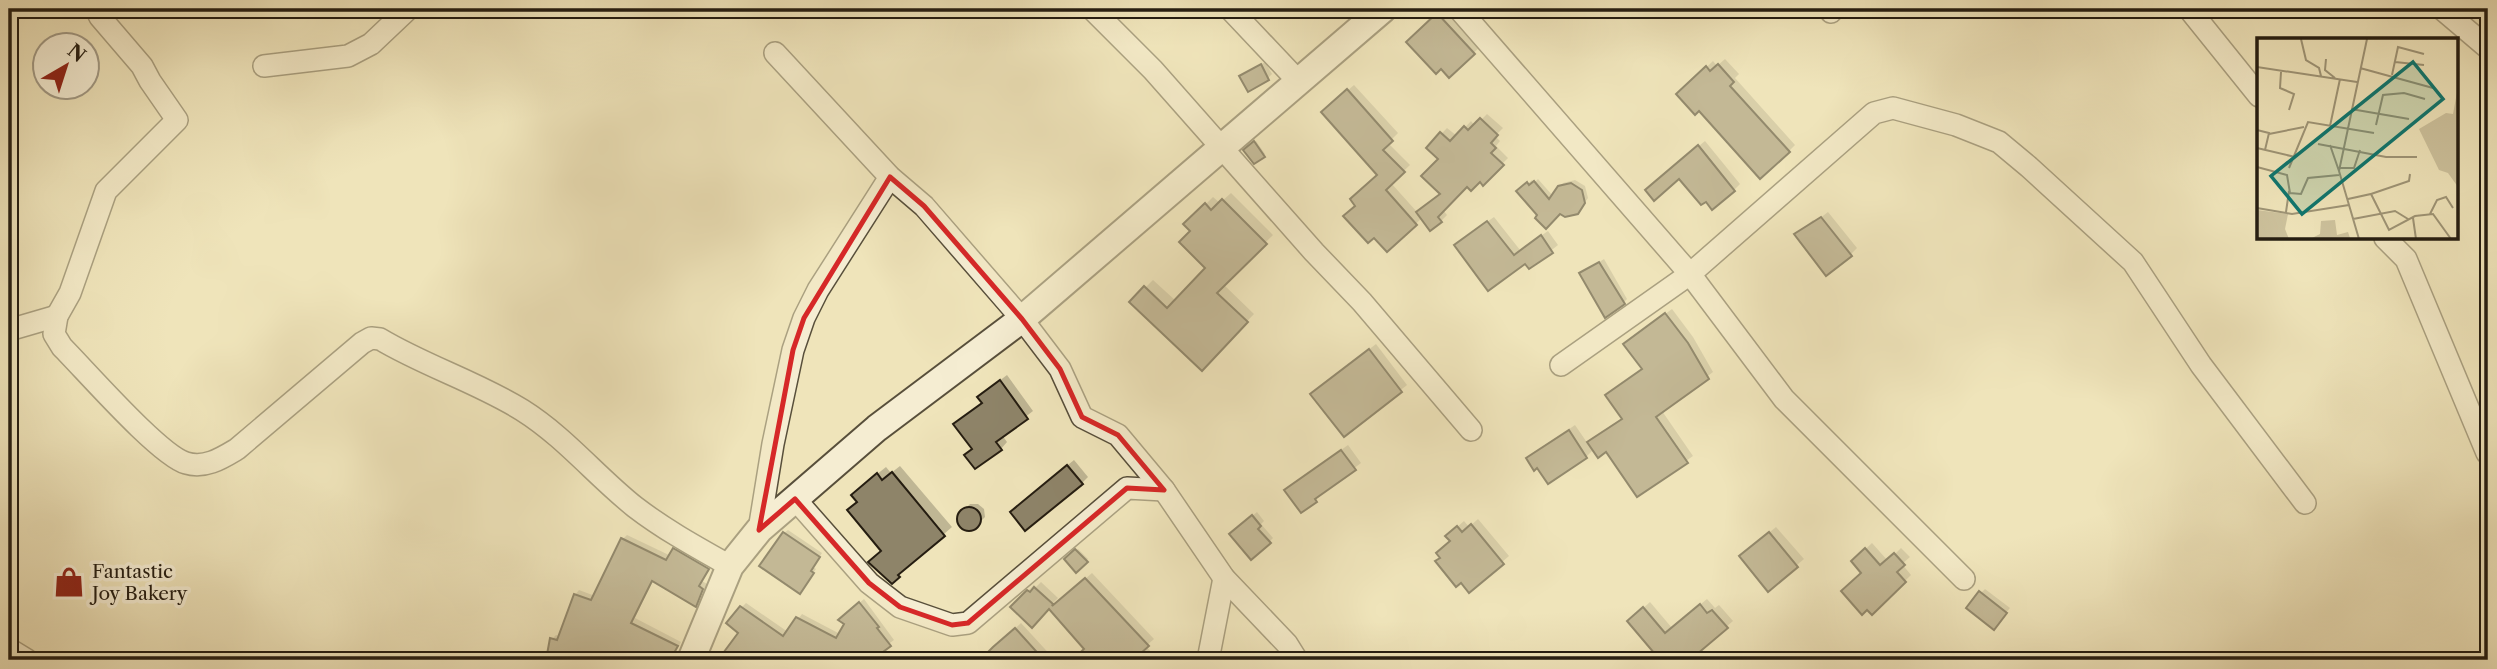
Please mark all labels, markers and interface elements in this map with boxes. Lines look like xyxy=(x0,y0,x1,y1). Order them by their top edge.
north arrow xyxy=(32,32,102,102)
inset map xyxy=(2257,38,2458,240)
text: N xyxy=(63,39,90,67)
place label: Fantastic Joy Bakery xyxy=(89,560,188,605)
shop icon: Fantastic Joy Bakery xyxy=(52,565,86,599)

